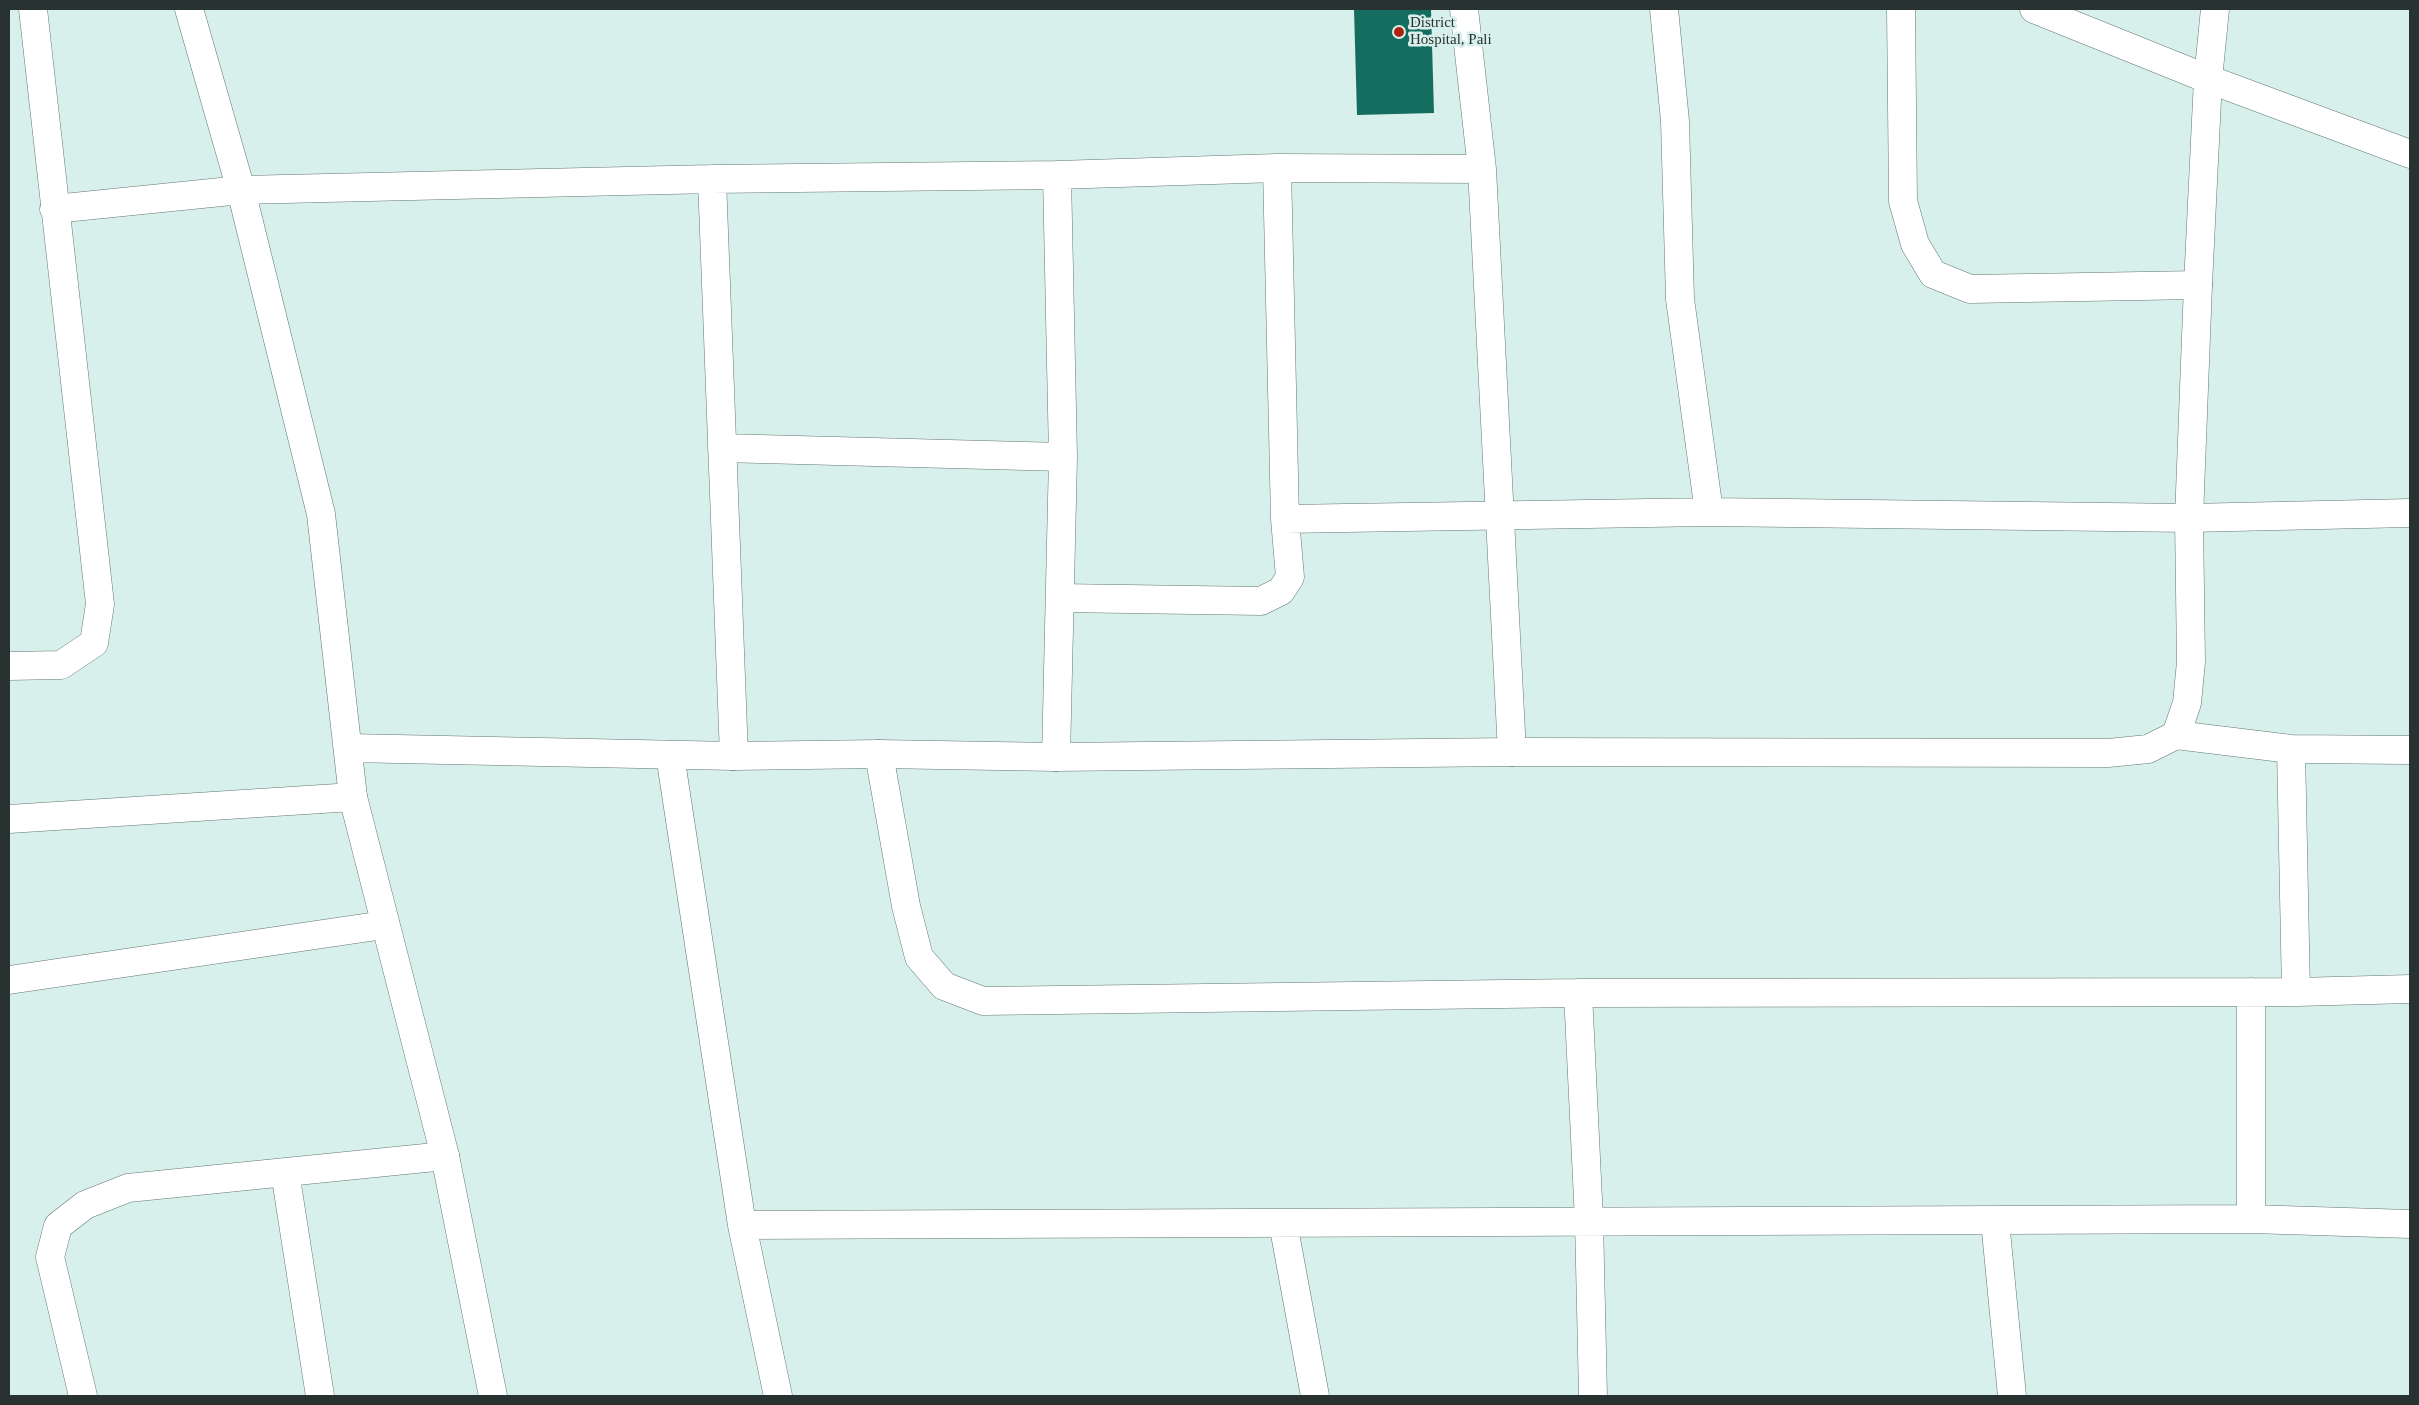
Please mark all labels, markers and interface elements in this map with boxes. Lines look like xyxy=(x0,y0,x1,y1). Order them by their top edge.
place label: District Hospital, Pali xyxy=(1410,14,1492,49)
marker: District Hospital, Pali xyxy=(1392,25,1406,39)

